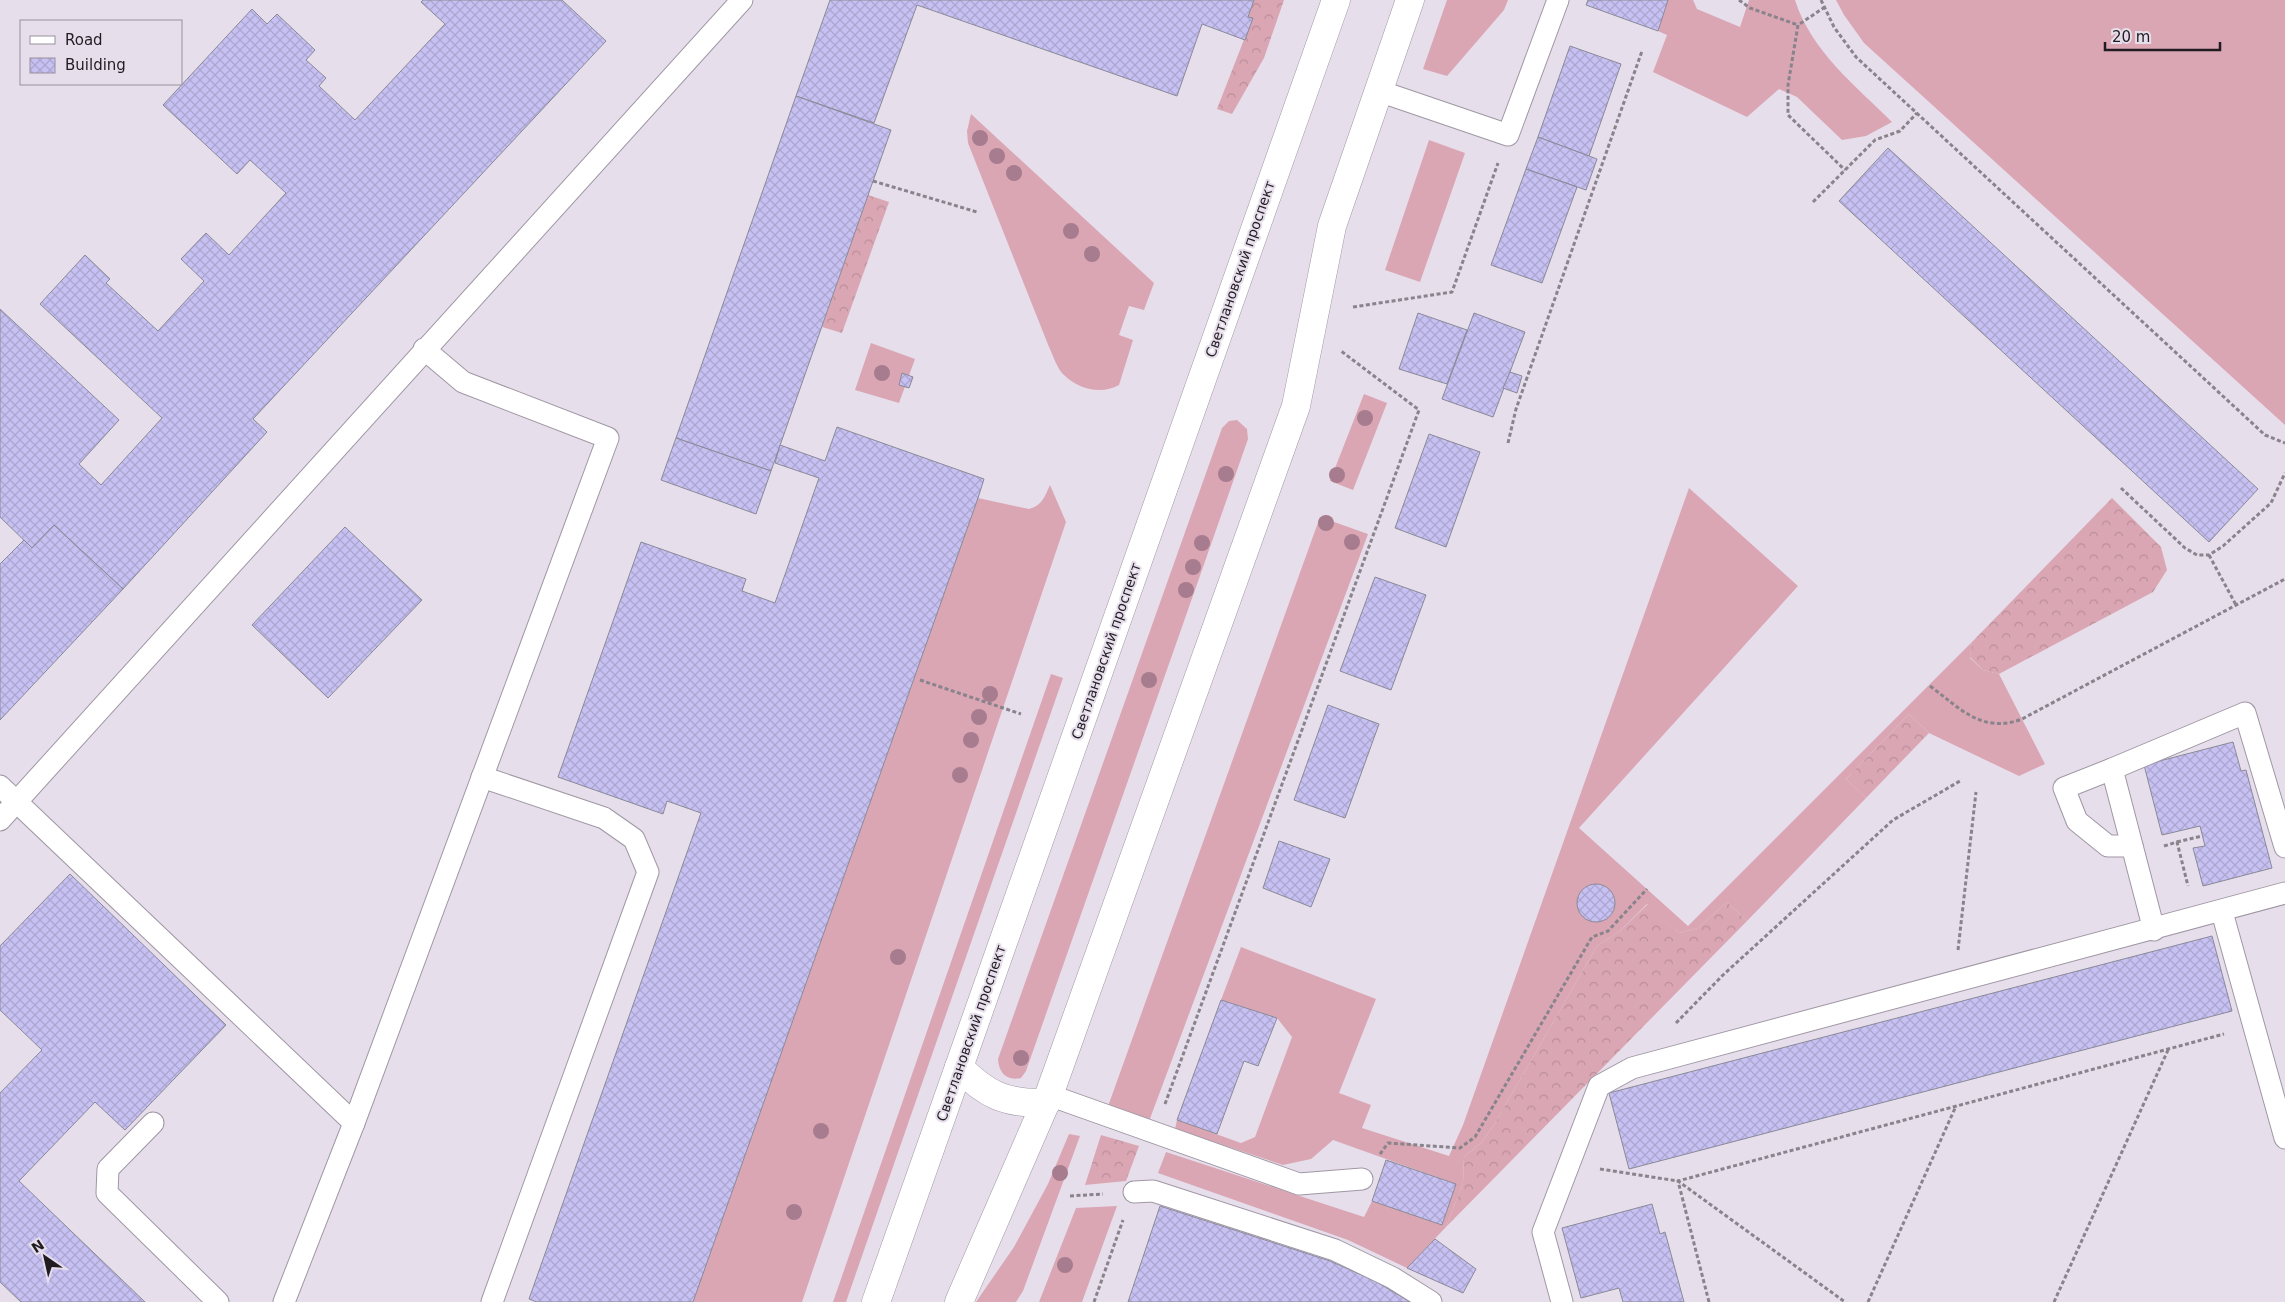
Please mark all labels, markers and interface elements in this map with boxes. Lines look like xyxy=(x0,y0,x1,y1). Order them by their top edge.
legend xyxy=(20,20,182,85)
scale bar xyxy=(2105,20,2220,52)
text: 20 m xyxy=(2112,28,2150,46)
text: Road xyxy=(65,31,103,49)
text: Building xyxy=(65,56,126,74)
street label: Светлановский проспект xyxy=(1202,179,1278,359)
street label: Светлановский проспект xyxy=(1068,561,1144,741)
street label: Светлановский проспект xyxy=(933,943,1009,1123)
north arrow xyxy=(20,1232,70,1282)
text: N xyxy=(28,1236,47,1256)

